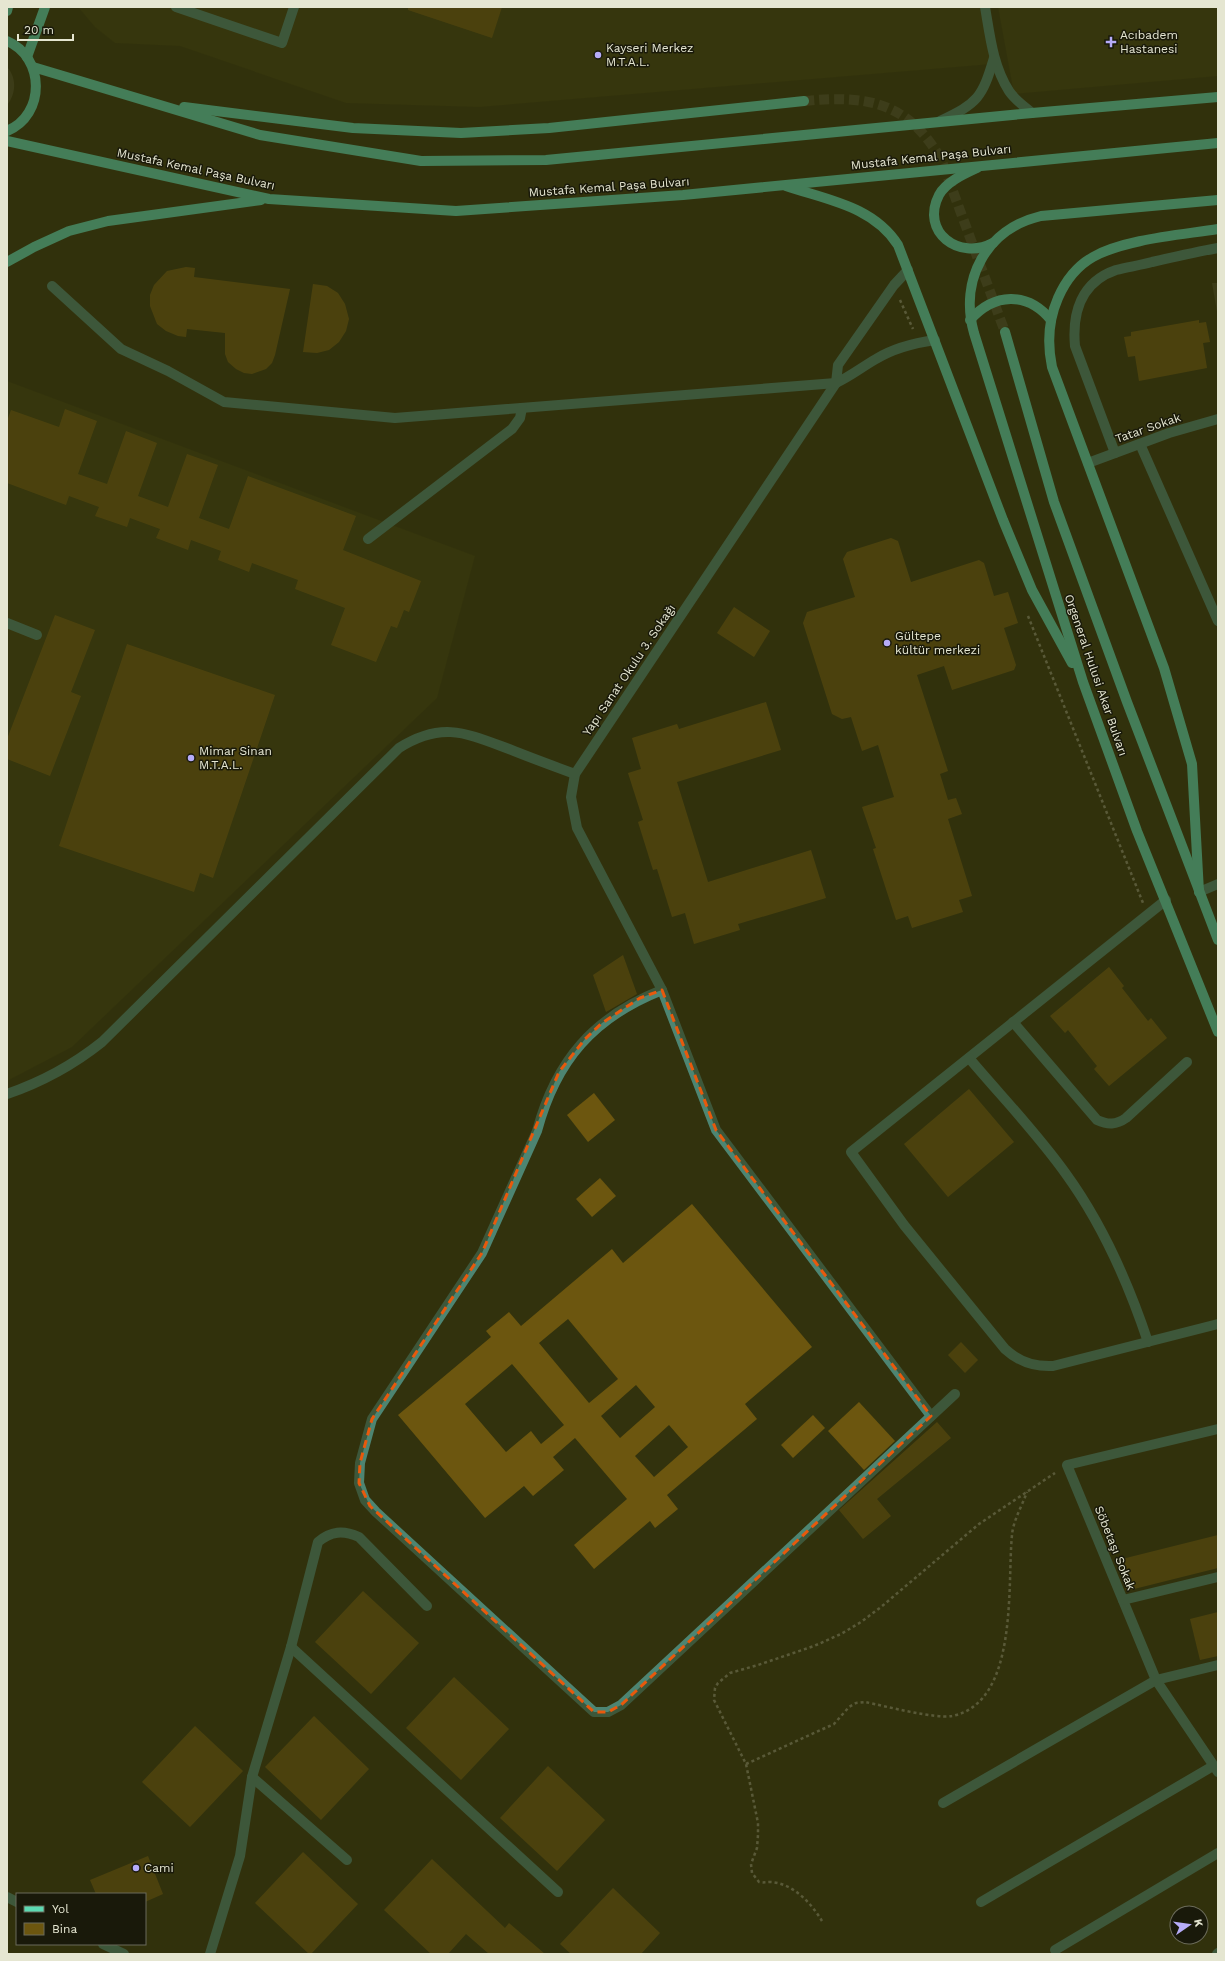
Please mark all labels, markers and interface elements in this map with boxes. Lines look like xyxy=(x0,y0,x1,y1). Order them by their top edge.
scale bar xyxy=(18,16,73,42)
text: 20 m xyxy=(24,23,54,37)
place label: Acıbadem Hastanesi xyxy=(1120,28,1178,56)
marker: Acıbadem Hastanesi xyxy=(1105,36,1117,48)
place label: Kayseri Merkez M.T.A.L. xyxy=(606,41,694,69)
marker: Kayseri Merkez M.T.A.L. xyxy=(593,50,603,60)
street label: Mustafa Kemal Paşa Bulvarı xyxy=(850,142,1012,172)
street label: Mustafa Kemal Paşa Bulvarı xyxy=(116,145,276,193)
street label: Mustafa Kemal Paşa Bulvarı xyxy=(528,174,690,200)
street label: Tatar Sokak xyxy=(1113,410,1183,446)
street label: Orgeneral Hulusi Akar Bulvarı xyxy=(1062,592,1130,758)
street label: Yapı Sanat Okulu 3. Sokağı xyxy=(580,602,678,738)
place label: Gültepe kültür merkezi xyxy=(895,629,980,657)
marker: Gültepe kültür merkezi xyxy=(882,638,892,648)
place label: Mimar Sinan M.T.A.L. xyxy=(199,744,272,772)
marker: Mimar Sinan M.T.A.L. xyxy=(186,753,196,763)
street label: Söbetaşı Sokak xyxy=(1092,1504,1138,1592)
place label: Cami xyxy=(144,1861,174,1875)
marker: Cami xyxy=(131,1863,141,1873)
legend xyxy=(16,1893,146,1945)
text: Yol xyxy=(52,1902,69,1916)
north arrow xyxy=(1169,1905,1209,1945)
text: K xyxy=(1191,1918,1206,1928)
text: Bina xyxy=(52,1922,77,1936)

